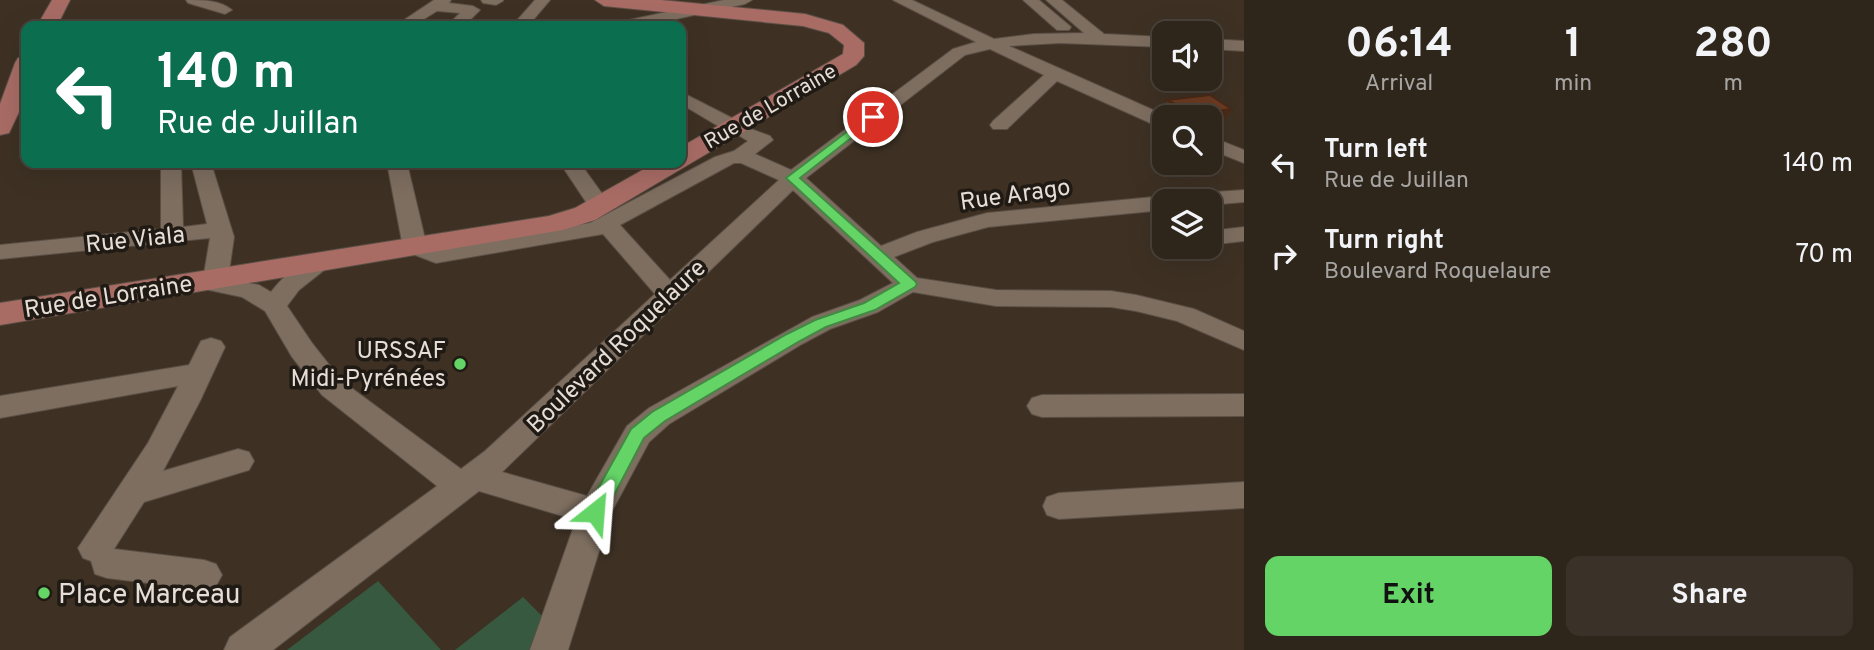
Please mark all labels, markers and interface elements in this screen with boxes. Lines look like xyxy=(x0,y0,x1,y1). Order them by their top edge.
text: 06:14 xyxy=(1345,19,1453,72)
text: 1 xyxy=(1565,19,1582,72)
text: 280 xyxy=(1694,19,1773,72)
map controls xyxy=(1152,21,1222,259)
button: sound xyxy=(1152,21,1222,91)
text: 140 m xyxy=(157,44,296,106)
icon: left xyxy=(42,49,133,140)
street label: Rue de Lorraine xyxy=(700,58,842,156)
text: Arrival xyxy=(1365,70,1433,99)
text: min xyxy=(1554,70,1592,99)
text: m xyxy=(1723,70,1743,99)
pin xyxy=(843,87,903,147)
icon: arrive xyxy=(854,98,892,136)
text: Rue de Juillan xyxy=(157,105,359,145)
button: search xyxy=(1152,105,1222,175)
text: Turn left xyxy=(1324,134,1428,167)
icon: left xyxy=(1265,146,1303,184)
text: 140 m xyxy=(1783,148,1853,181)
text: Rue de Juillan xyxy=(1324,167,1469,196)
street label: Rue Arago xyxy=(958,173,1073,219)
button: layers xyxy=(1152,189,1222,259)
street label: Rue Viala xyxy=(84,221,186,261)
text: Turn right xyxy=(1324,225,1444,258)
icon: right xyxy=(1265,237,1303,275)
text: 70 m xyxy=(1795,239,1853,272)
street label: Boulevard Roquelaure xyxy=(522,254,713,441)
text: Boulevard Roquelaure xyxy=(1324,258,1552,287)
street label: Rue de Lorraine xyxy=(22,270,195,326)
place label: URSSAF Midi-Pyrénées xyxy=(291,337,446,395)
marker: URSSAF Midi-Pyrénées xyxy=(452,356,468,372)
position arrow xyxy=(558,475,632,549)
button: Exit xyxy=(1265,556,1552,636)
button: Share xyxy=(1566,556,1853,636)
place label: Place Marceau xyxy=(58,578,241,614)
marker: Place Marceau xyxy=(36,585,52,601)

